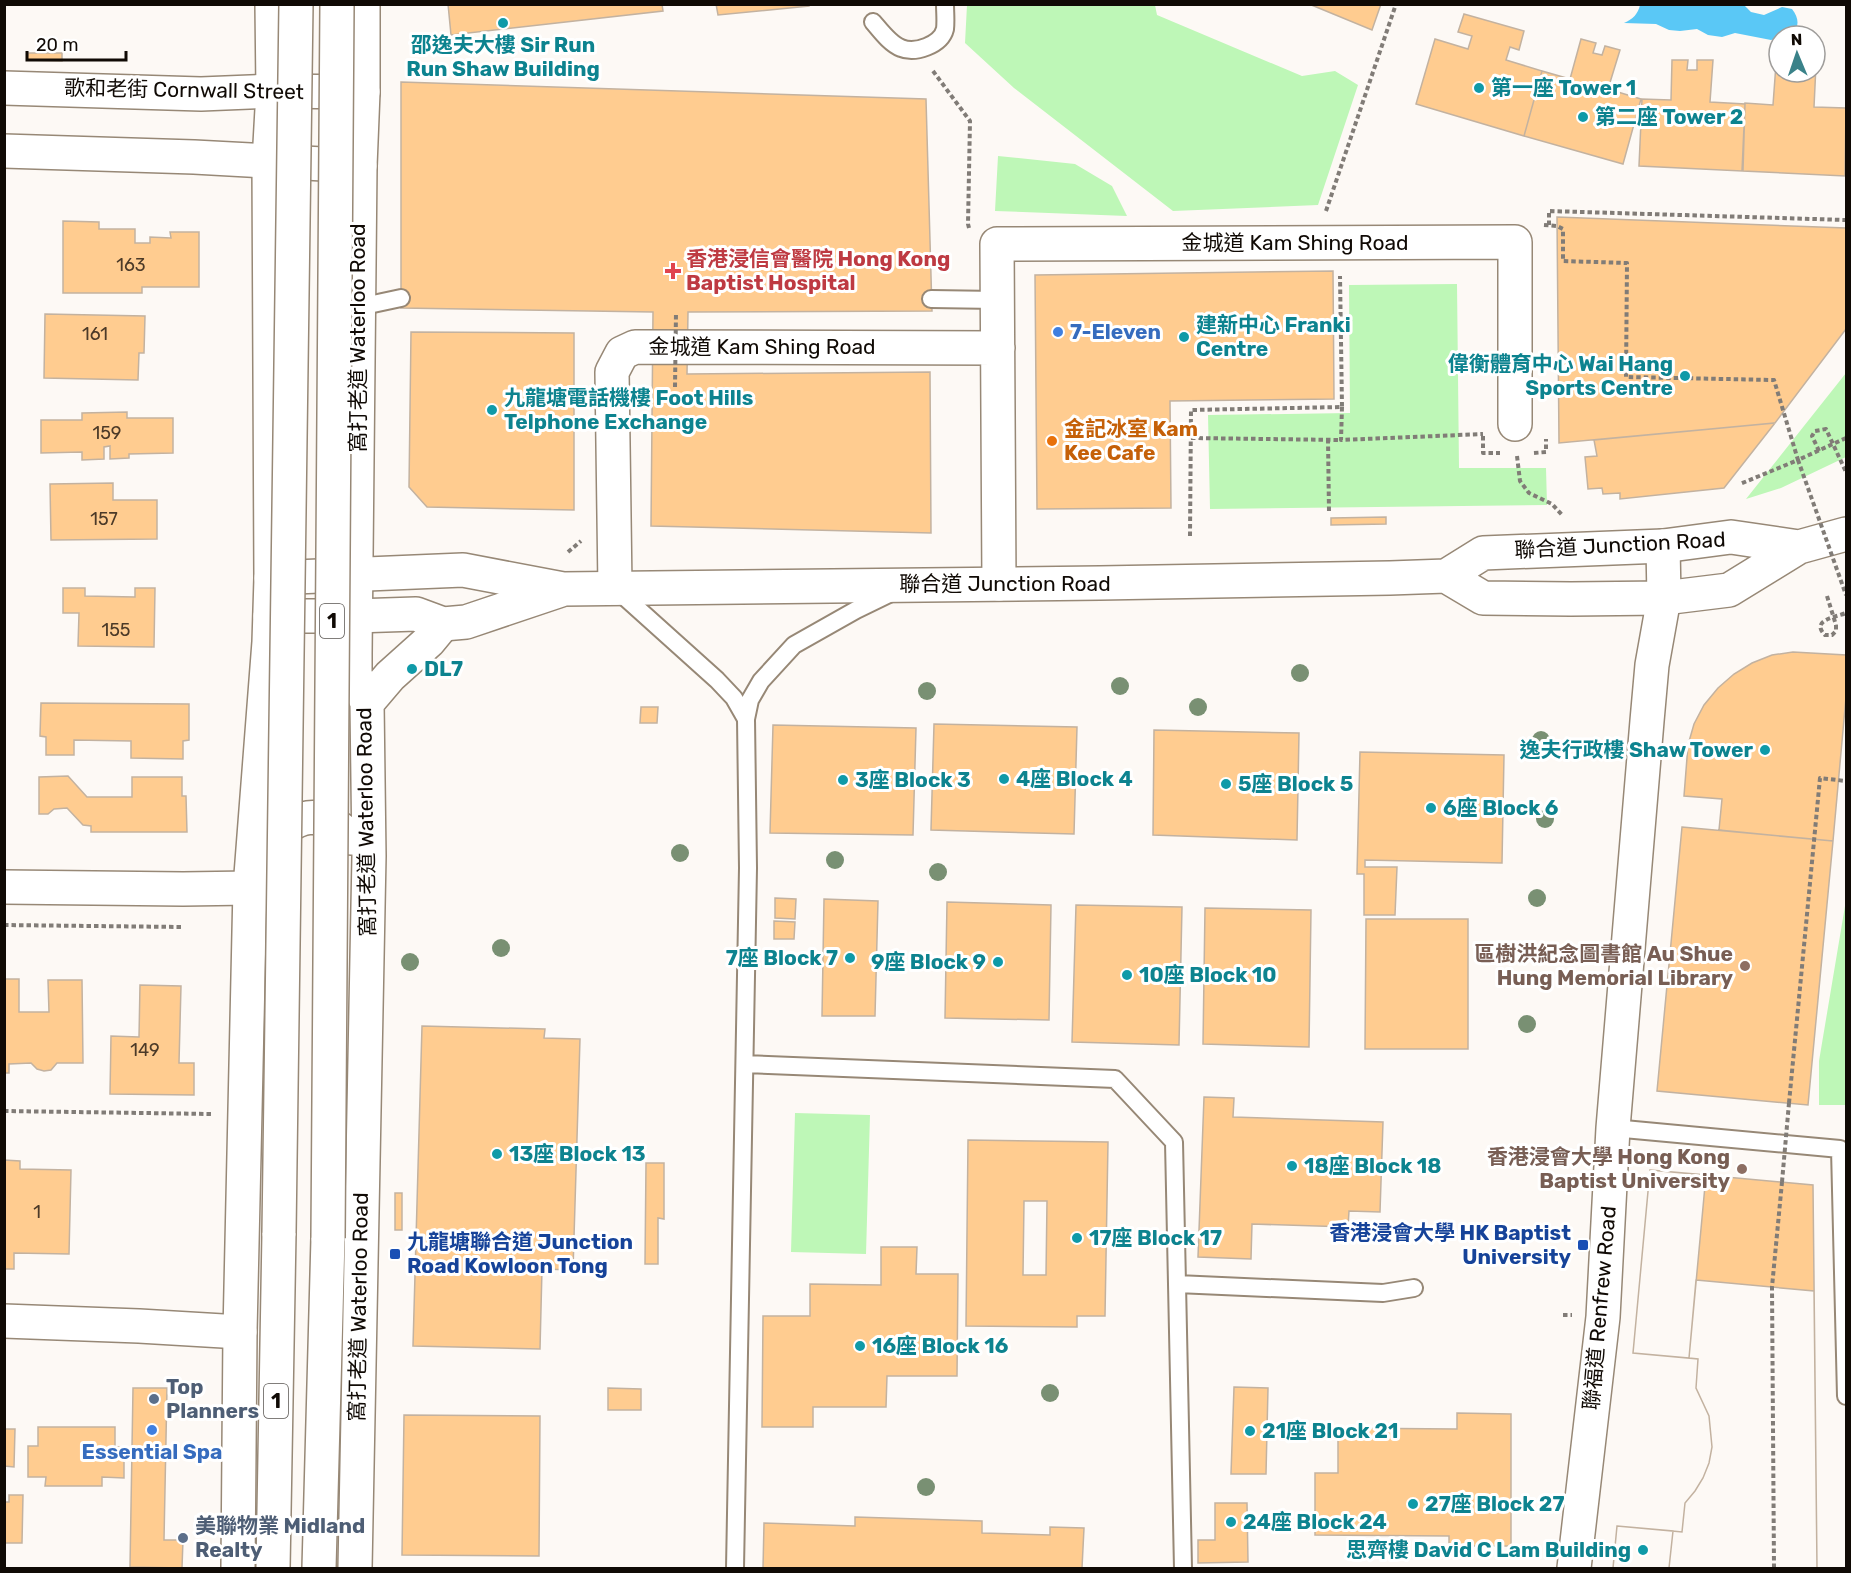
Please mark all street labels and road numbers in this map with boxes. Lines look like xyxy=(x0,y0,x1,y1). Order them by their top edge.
street label: 歌和老街 Cornwall Street xyxy=(64,75,304,104)
street label: 窩打老道 Waterloo Road xyxy=(345,223,370,453)
street label: 金城道 Kam Shing Road xyxy=(1181,230,1409,255)
street label: 金城道 Kam Shing Road xyxy=(648,334,876,359)
street label: 聯合道 Junction Road xyxy=(1514,526,1726,563)
street label: 聯合道 Junction Road xyxy=(899,571,1111,596)
road number: 1 xyxy=(320,604,344,638)
street label: 窩打老道 Waterloo Road xyxy=(351,707,380,937)
street label: 窩打老道 Waterloo Road xyxy=(344,1192,373,1422)
street label: 聯福道 Renfrew Road xyxy=(1578,1205,1621,1411)
road number: 1 xyxy=(264,1384,288,1418)

